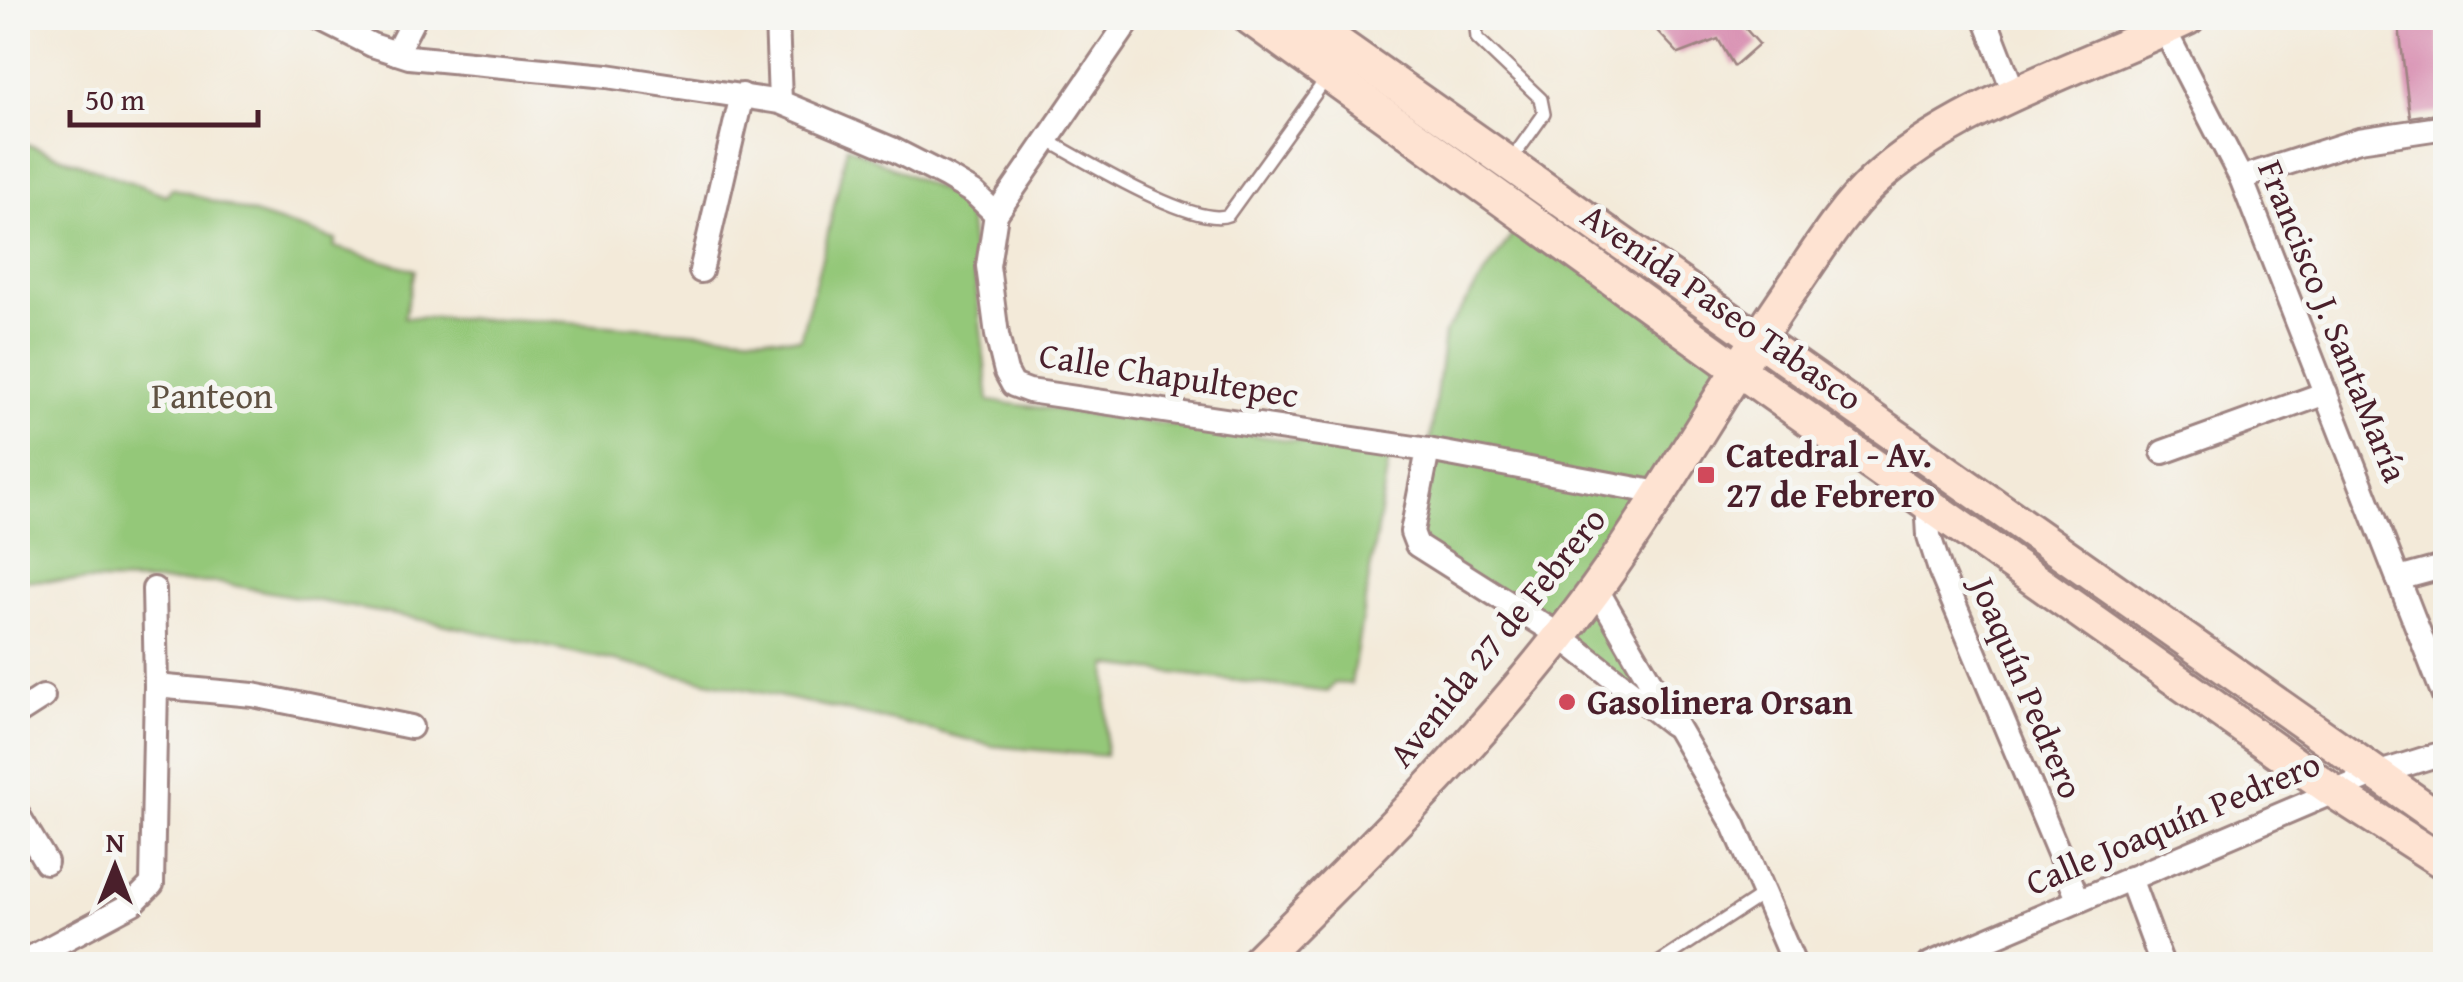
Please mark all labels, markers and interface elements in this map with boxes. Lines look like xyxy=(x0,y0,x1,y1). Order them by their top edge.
scale bar xyxy=(70,65,258,127)
text: 50 m xyxy=(85,77,145,121)
street label: Francisco J. SantaMaría xyxy=(2246,152,2422,490)
street label: Avenida Paseo Tabasco xyxy=(1571,190,1873,423)
street label: Calle Chapultepec xyxy=(1036,329,1302,420)
park label: Panteon xyxy=(151,370,273,421)
place label: Catedral - Av. 27 de Febrero xyxy=(1726,429,1935,520)
marker: Catedral - Av. 27 de Febrero xyxy=(1695,464,1717,486)
street label: Avenida 27 de Febrero xyxy=(1376,496,1618,778)
street label: Joaquín Pedrero xyxy=(1956,566,2097,806)
place label: Gasolinera Orsan xyxy=(1587,676,1853,727)
marker: Gasolinera Orsan xyxy=(1556,691,1578,713)
street label: Calle Joaquín Pedrero xyxy=(2018,737,2328,908)
north arrow xyxy=(65,817,165,917)
text: N xyxy=(106,821,125,862)

